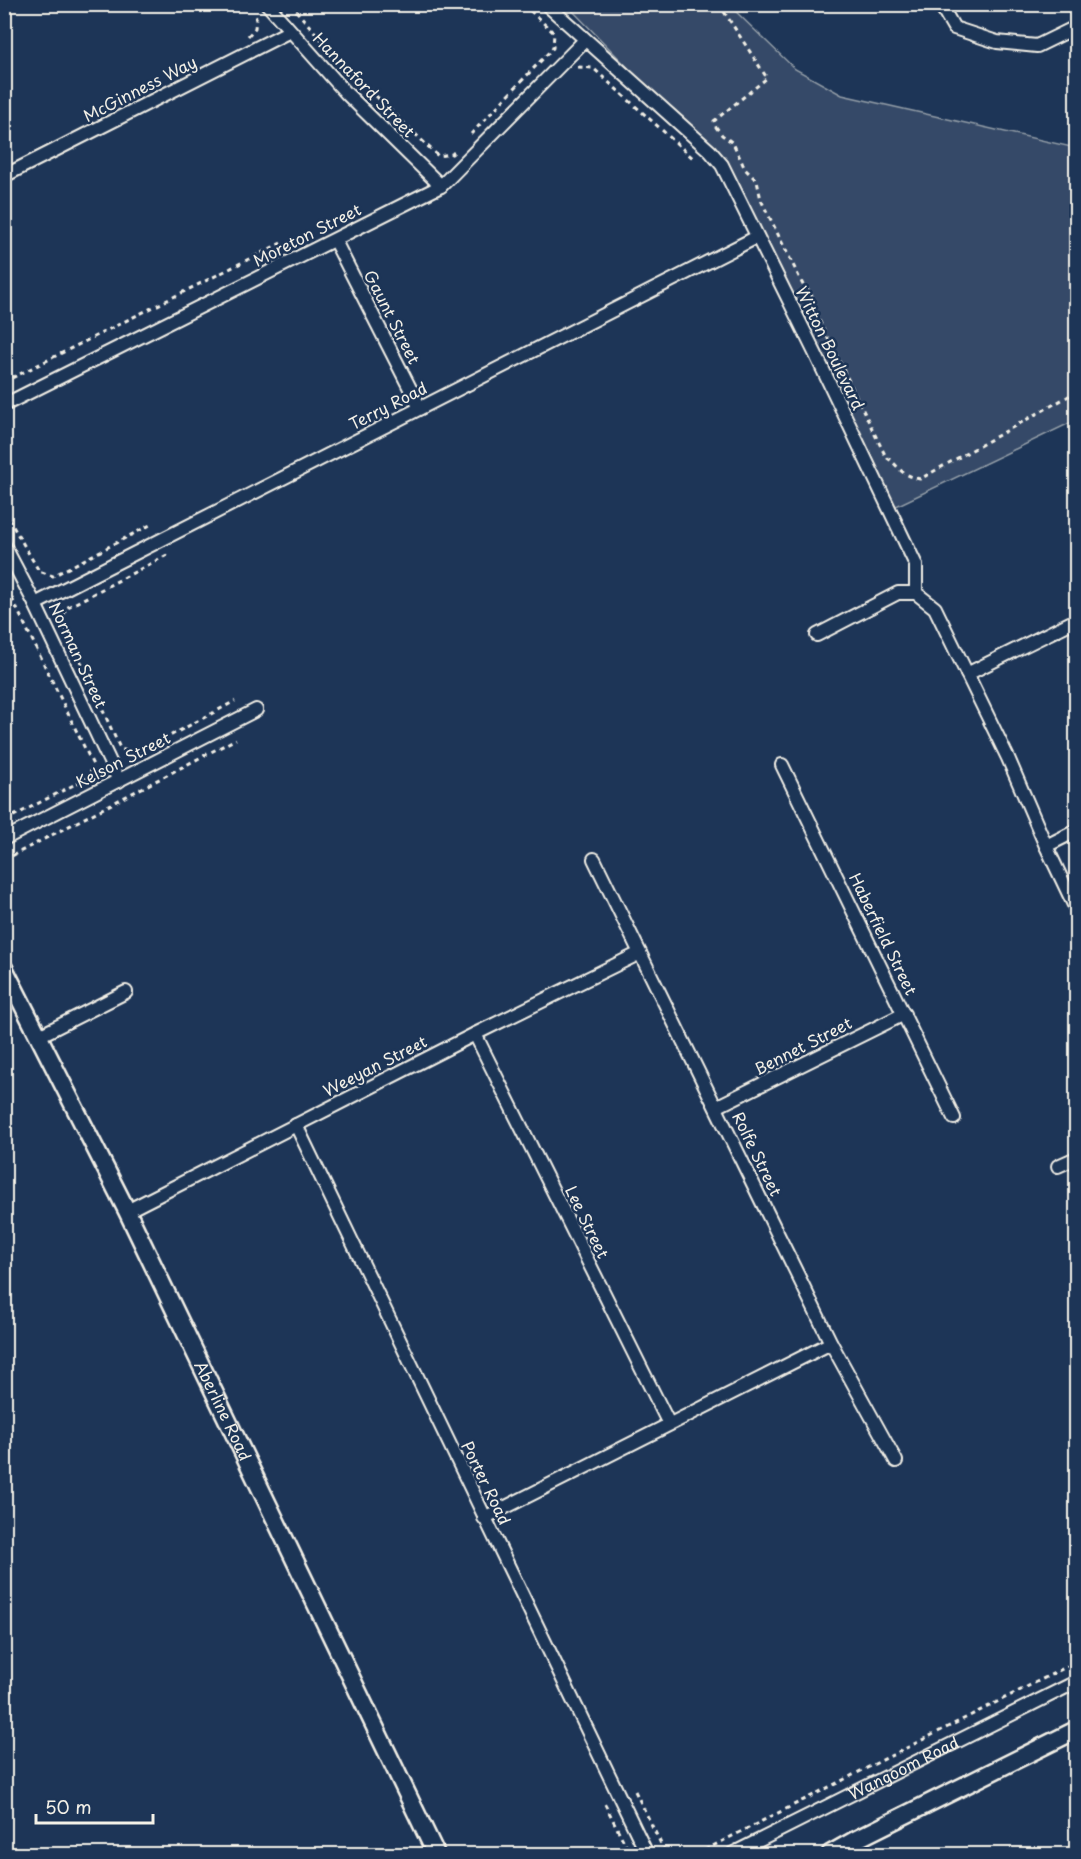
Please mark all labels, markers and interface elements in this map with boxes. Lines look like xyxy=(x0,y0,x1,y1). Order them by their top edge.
street label: Hannaford Street xyxy=(308,26,422,143)
street label: McGinness Way xyxy=(79,49,200,127)
street label: Moreton Street xyxy=(248,196,365,272)
street label: Gaunt Street xyxy=(359,265,427,368)
street label: Witton Boulevard xyxy=(791,282,871,414)
street label: Terry Road xyxy=(344,375,431,435)
street label: Norman Street xyxy=(44,598,114,712)
street label: Kelson Street xyxy=(71,725,174,793)
street label: Haberfield Street xyxy=(844,868,924,999)
street label: Bennet Street xyxy=(749,1010,856,1080)
street label: Weeyan Street xyxy=(318,1028,431,1102)
street label: Rolfe Street xyxy=(727,1107,789,1200)
street label: Lee Street xyxy=(560,1181,616,1262)
street label: Aberline Road xyxy=(190,1356,258,1464)
street label: Porter Road xyxy=(456,1437,518,1529)
street label: Wangoom Road xyxy=(844,1729,963,1805)
scale bar xyxy=(36,1787,153,1825)
text: 50 m xyxy=(45,1793,92,1820)

